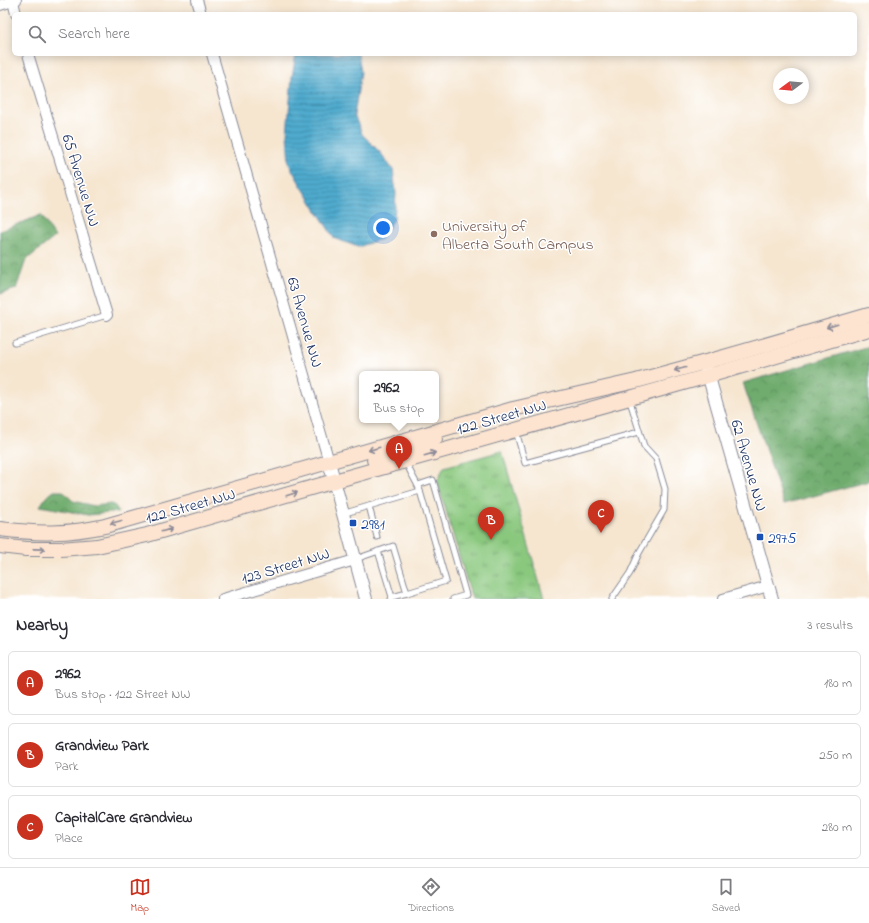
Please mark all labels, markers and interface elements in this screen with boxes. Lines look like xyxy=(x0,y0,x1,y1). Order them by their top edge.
search box xyxy=(12,12,857,56)
icon: search xyxy=(26,23,48,45)
text: Search here xyxy=(58,23,130,45)
north arrow xyxy=(773,68,809,104)
street label: 65 Avenue NW xyxy=(55,132,105,230)
place label: University of Alberta South Campus xyxy=(442,215,594,257)
your location xyxy=(373,218,393,238)
marker: University of Alberta South Campus xyxy=(429,229,439,239)
street label: 63 Avenue NW xyxy=(280,275,328,370)
one-way arrow xyxy=(825,323,838,330)
one-way arrow xyxy=(673,366,686,373)
popup xyxy=(359,371,439,423)
text: 2962 xyxy=(374,377,400,399)
street label: 122 Street NW xyxy=(454,394,549,442)
text: Bus stop xyxy=(374,399,424,418)
street label: 62 Avenue NW xyxy=(724,417,773,514)
pin: A xyxy=(386,436,412,469)
one-way arrow xyxy=(368,446,381,453)
one-way arrow xyxy=(423,450,436,457)
street label: 122 Street NW xyxy=(143,483,238,531)
one-way arrow xyxy=(285,490,298,497)
pin: C xyxy=(588,500,614,533)
pin: B xyxy=(478,507,504,540)
place label: 2981 xyxy=(361,513,385,537)
marker: 2981 xyxy=(348,518,358,528)
one-way arrow xyxy=(110,519,123,527)
one-way arrow xyxy=(160,526,173,533)
place label: 2975 xyxy=(768,527,797,551)
marker: 2975 xyxy=(755,532,765,542)
street label: 123 Street NW xyxy=(238,542,333,592)
one-way arrow xyxy=(32,545,45,553)
text: Nearby xyxy=(16,613,68,638)
text: 3 results xyxy=(807,616,853,635)
text: 2962 xyxy=(55,663,81,685)
text: A xyxy=(26,674,34,693)
text: 180 m xyxy=(824,674,852,693)
text: Bus stop · 122 Street NW xyxy=(55,685,190,704)
text: Grandview Park xyxy=(55,735,149,757)
text: B xyxy=(26,746,34,765)
text: 250 m xyxy=(819,746,852,765)
text: Park xyxy=(55,757,79,776)
text: CapitalCare Grandview xyxy=(55,807,192,829)
text: C xyxy=(26,818,34,837)
text: 280 m xyxy=(822,818,852,837)
text: Place xyxy=(55,829,83,848)
tab: Map xyxy=(129,876,151,916)
tab: Directions xyxy=(408,876,454,916)
tab: Saved xyxy=(712,876,740,916)

